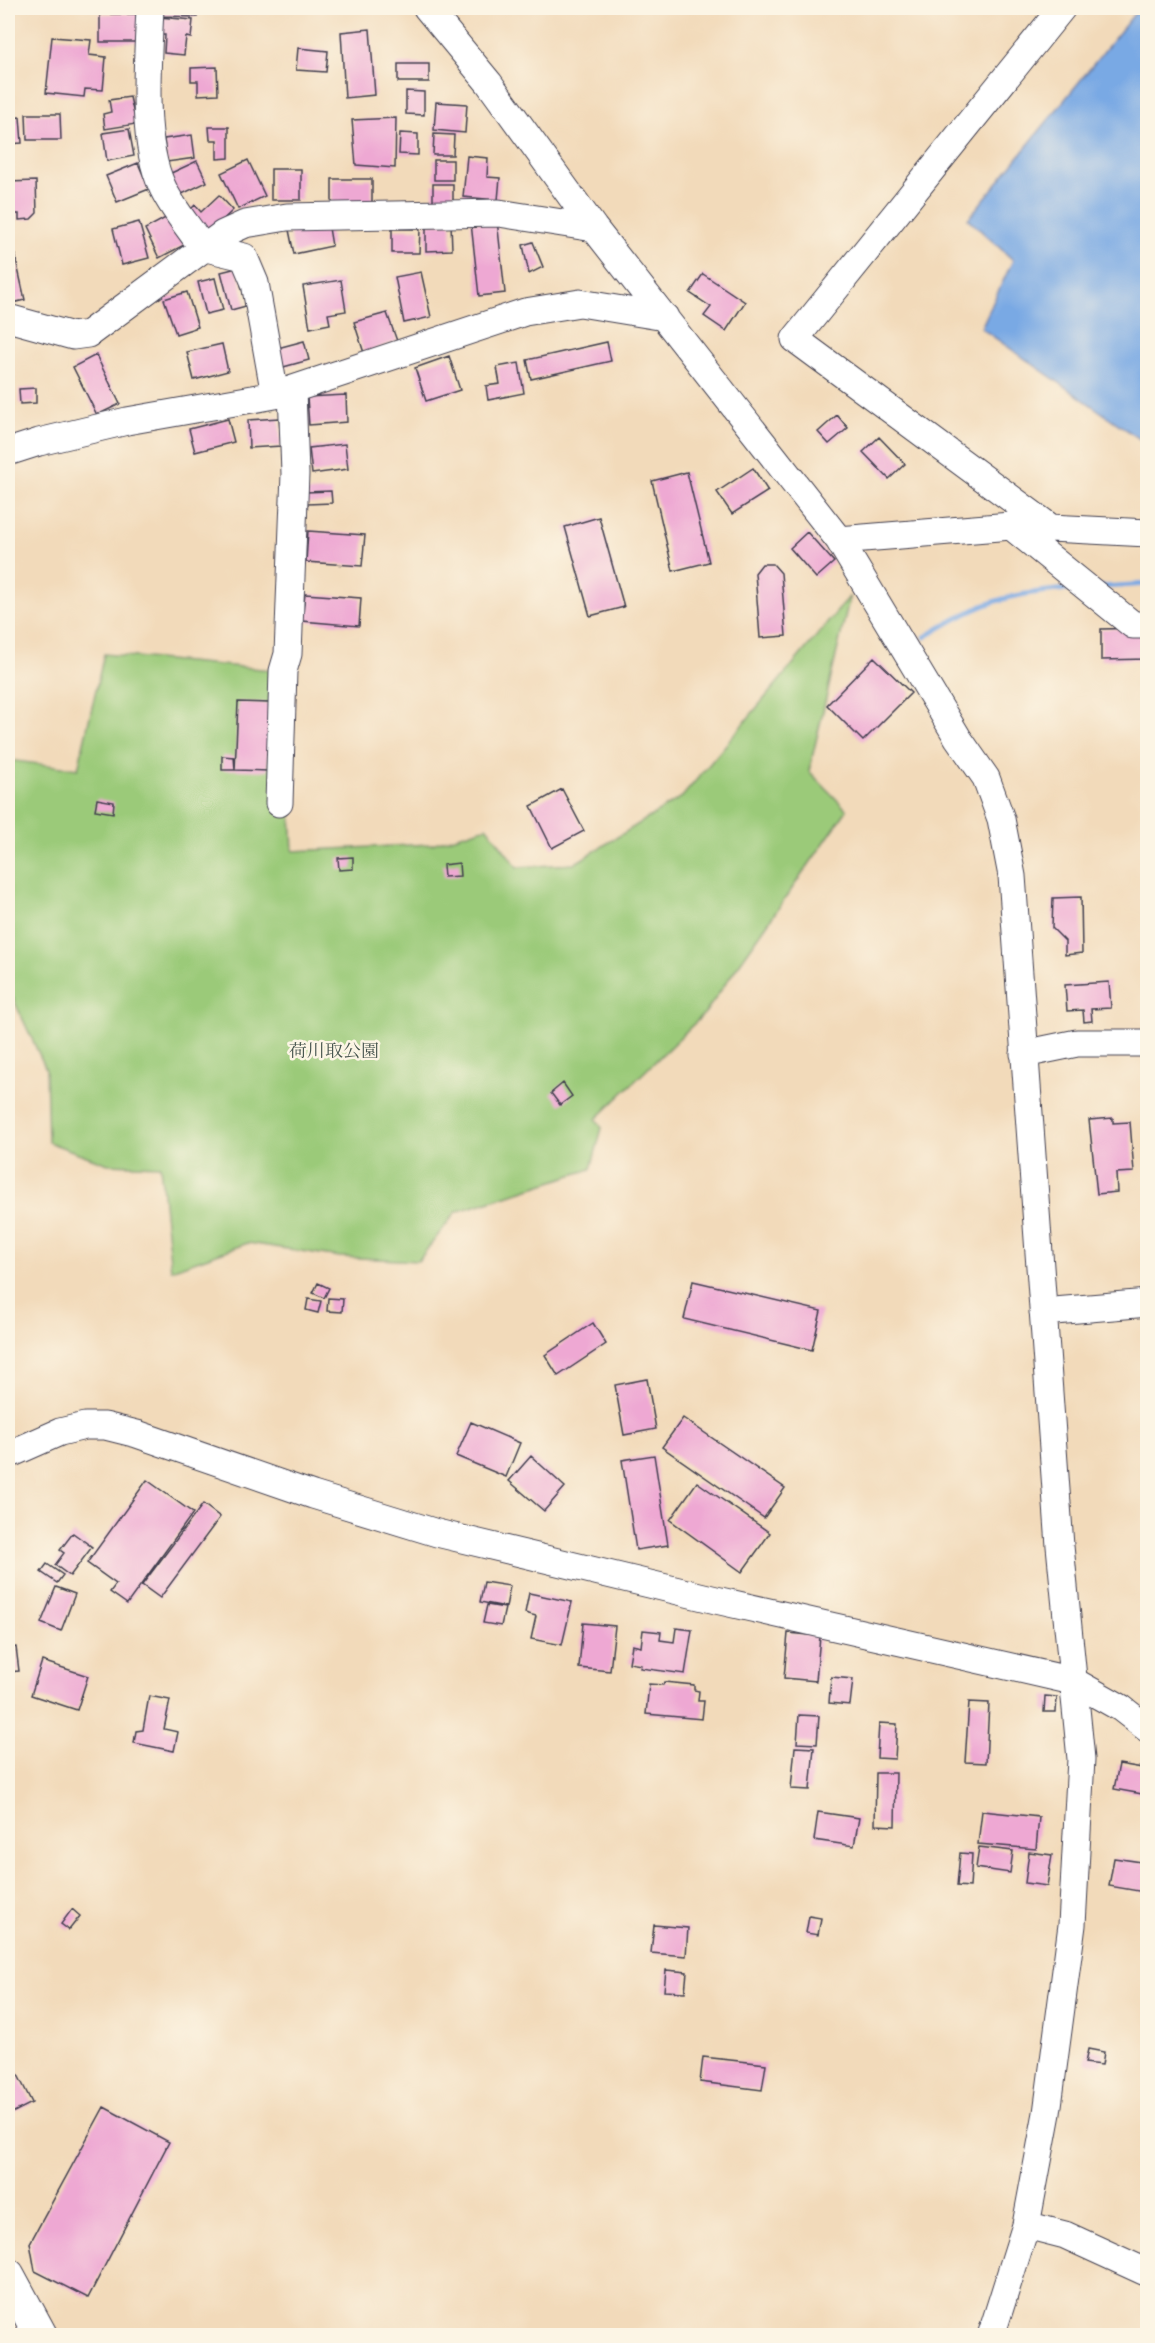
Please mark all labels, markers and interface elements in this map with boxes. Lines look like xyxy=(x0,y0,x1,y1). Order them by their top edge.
park label: 荷川取公園 xyxy=(289,1040,379,1062)

